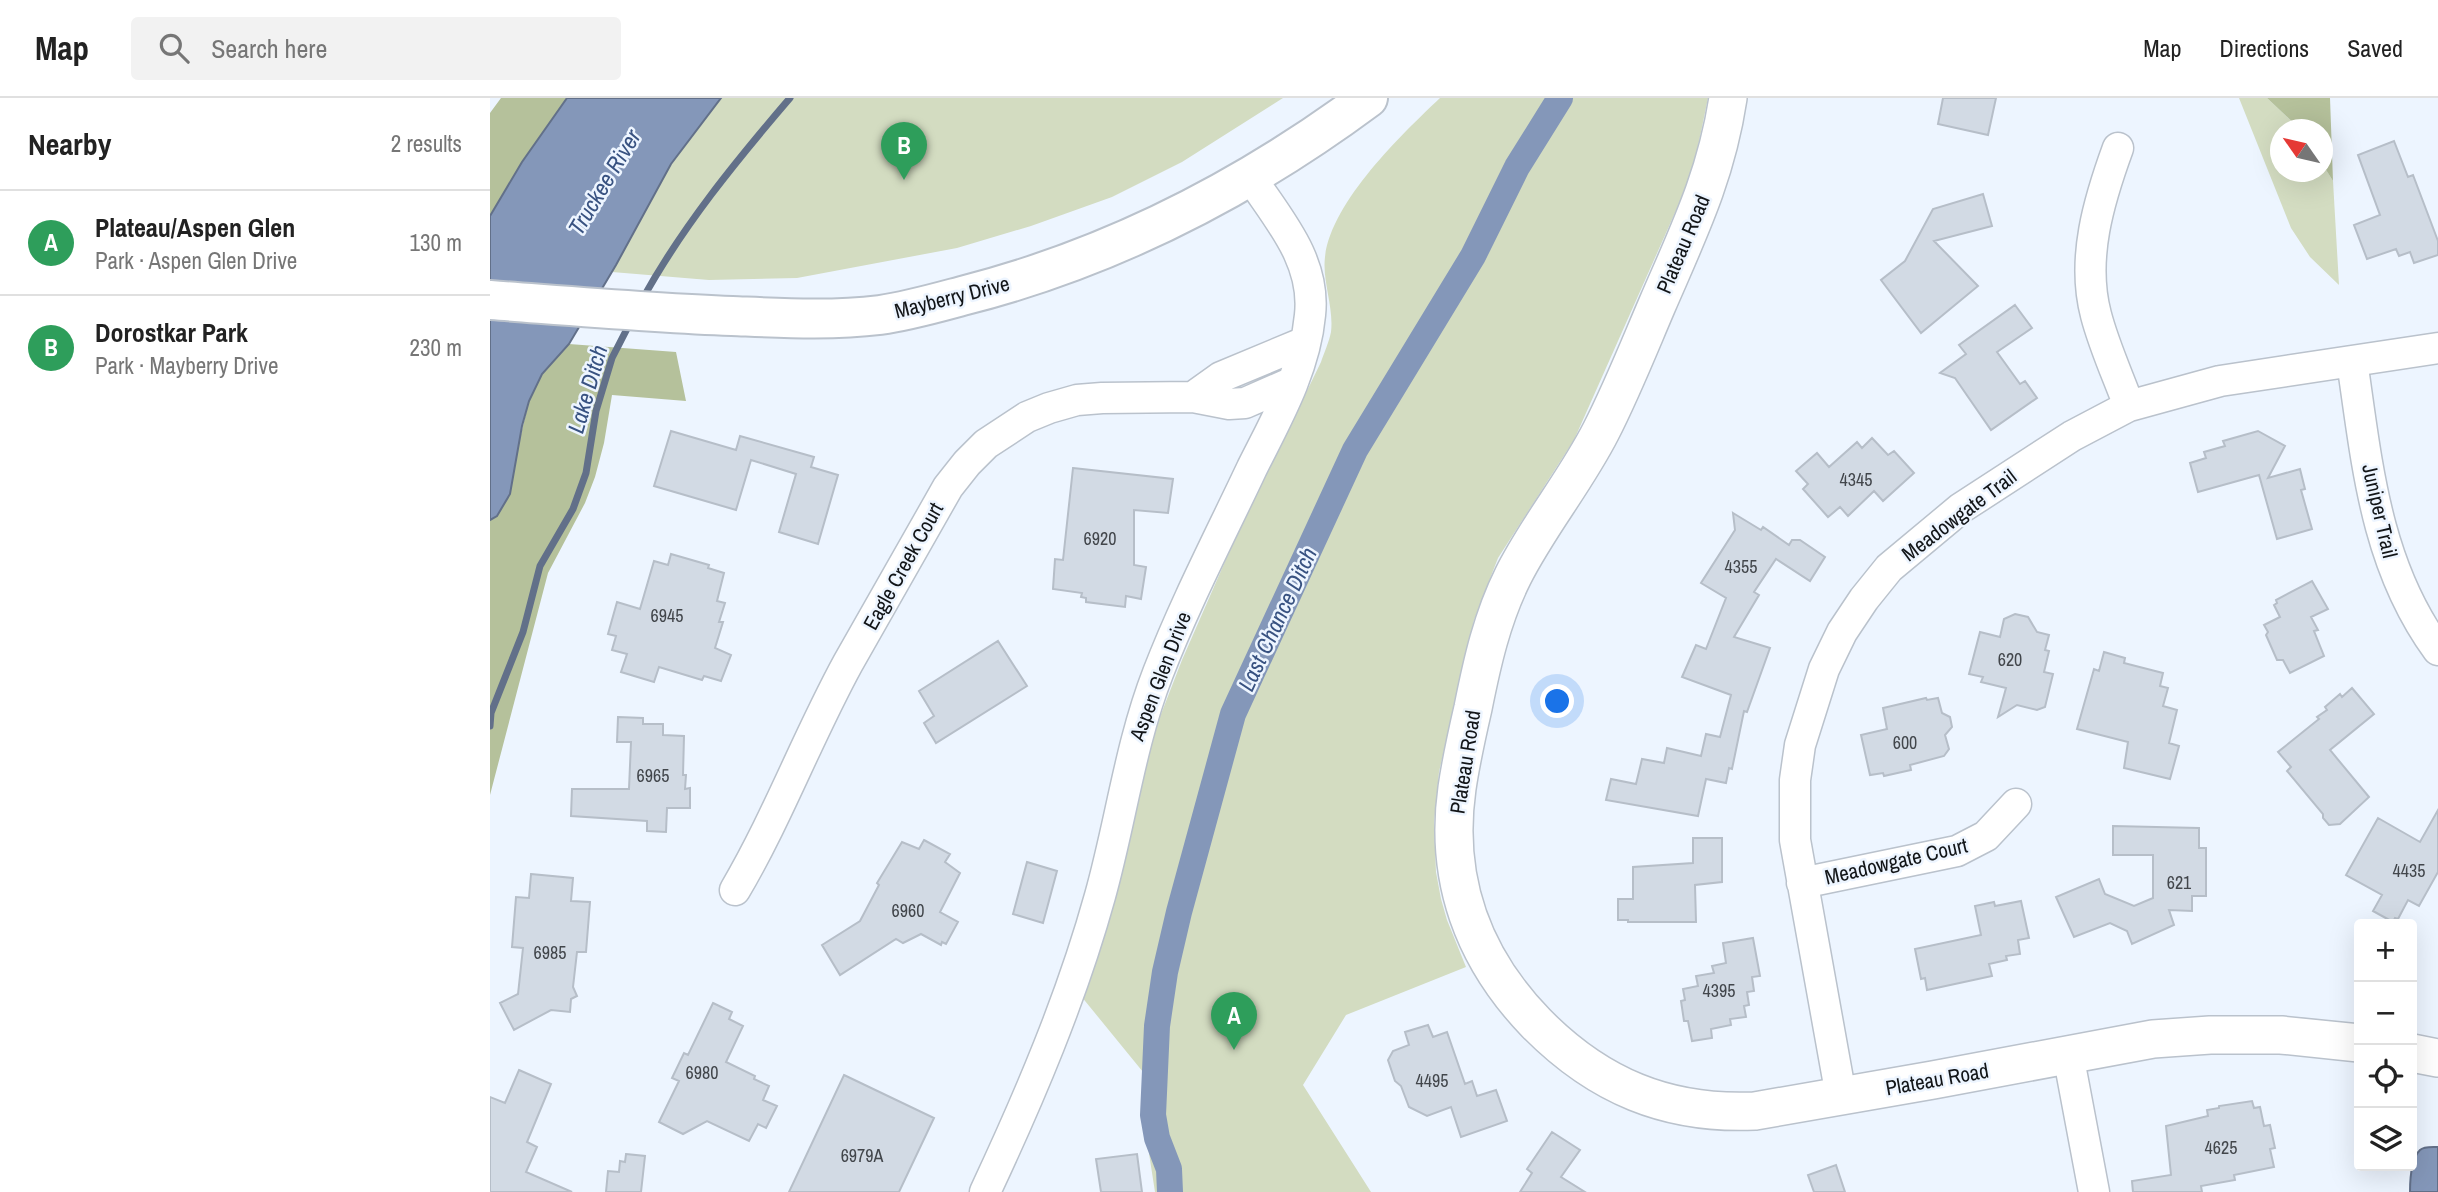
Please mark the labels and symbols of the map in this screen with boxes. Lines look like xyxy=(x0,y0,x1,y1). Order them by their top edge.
north arrow xyxy=(2270,119,2333,182)
pin: B xyxy=(881,122,927,180)
water label: Truckee River xyxy=(560,123,648,240)
street label: Plateau Road xyxy=(1649,190,1717,298)
street label: Mayberry Drive xyxy=(891,269,1013,325)
water label: Lake Ditch xyxy=(560,341,614,437)
street label: Juniper Trail xyxy=(2355,461,2405,561)
street label: Meadowgate Trail xyxy=(1896,462,2022,568)
house number: 4345 xyxy=(1840,467,1872,492)
street label: Eagle Creek Court xyxy=(856,497,950,635)
house number: 6920 xyxy=(1084,526,1116,551)
water label: Last Chance Ditch xyxy=(1230,542,1324,696)
house number: 4355 xyxy=(1725,554,1757,579)
house number: 6945 xyxy=(651,603,683,628)
street label: Aspen Glen Drive xyxy=(1122,607,1198,746)
house number: 620 xyxy=(1998,647,2022,672)
your location xyxy=(1540,684,1574,718)
street label: Plateau Road xyxy=(1443,708,1487,816)
house number: 600 xyxy=(1893,730,1917,755)
house number: 6965 xyxy=(637,763,669,788)
street label: Meadowgate Court xyxy=(1822,830,1970,891)
house number: 4435 xyxy=(2393,858,2425,883)
house number: 621 xyxy=(2167,870,2192,895)
house number: 6960 xyxy=(892,898,924,923)
house number: 6985 xyxy=(534,940,566,965)
house number: 4395 xyxy=(1703,978,1735,1003)
pin: A xyxy=(1211,992,1257,1050)
street label: Plateau Road xyxy=(1883,1056,1991,1102)
house number: 6980 xyxy=(686,1060,718,1085)
house number: 4495 xyxy=(1416,1068,1448,1093)
house number: 4625 xyxy=(2205,1135,2237,1160)
house number: 6979A xyxy=(841,1143,883,1168)

